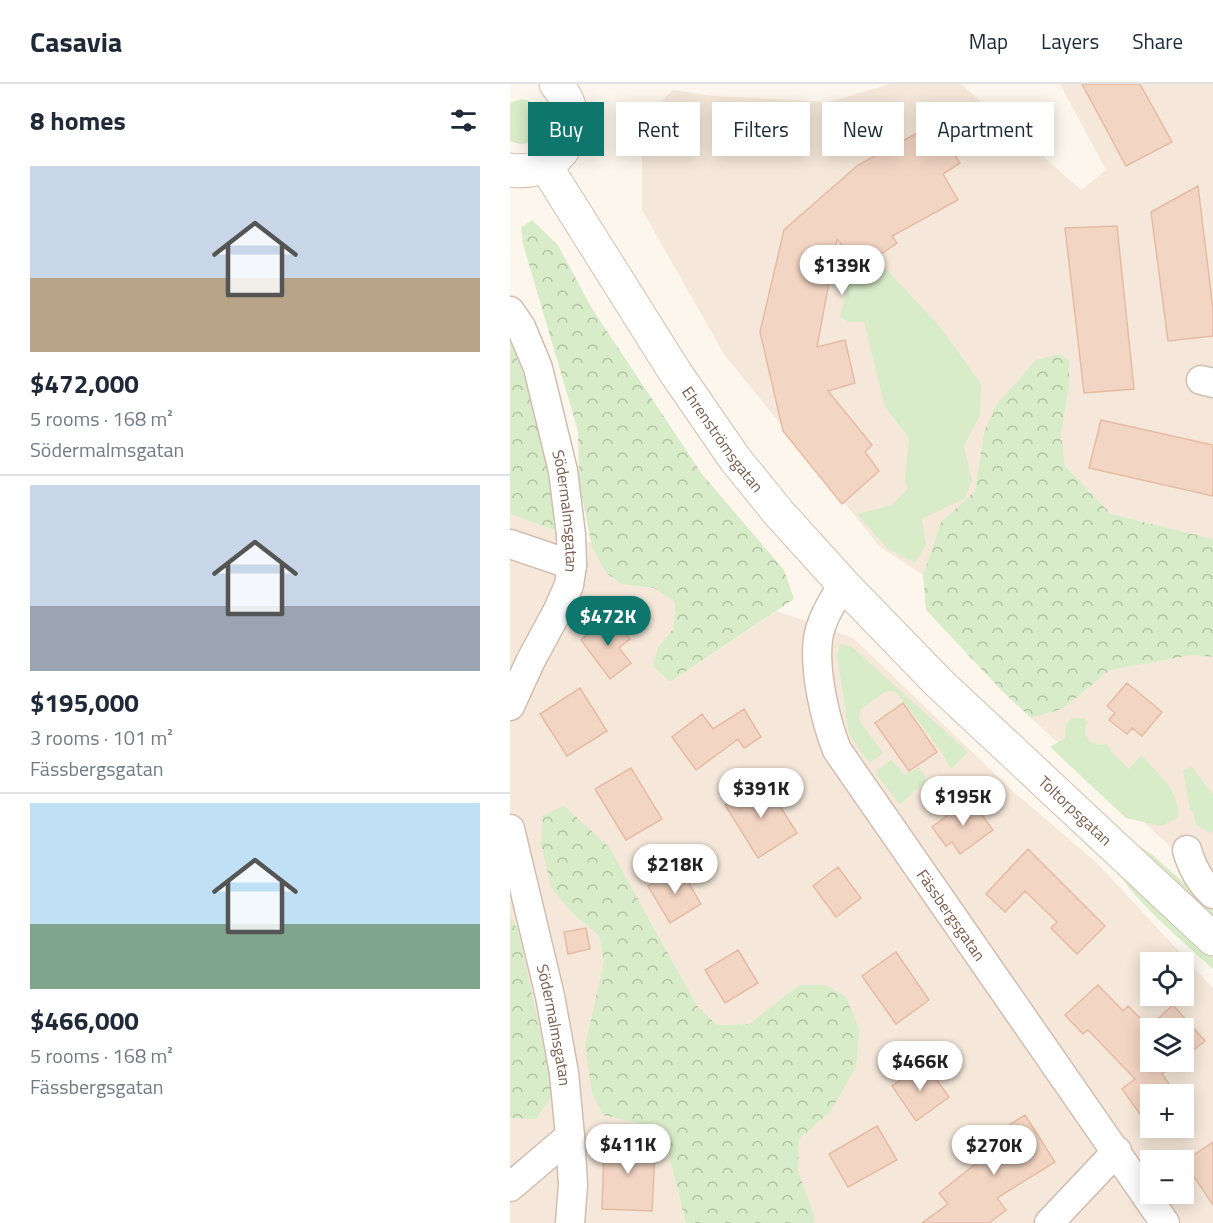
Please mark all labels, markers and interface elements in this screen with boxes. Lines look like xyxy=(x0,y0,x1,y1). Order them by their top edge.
text: Casavia xyxy=(30,20,122,63)
text: Map xyxy=(969,25,1008,57)
text: Layers xyxy=(1041,25,1099,57)
text: Share xyxy=(1132,25,1183,57)
text: 8 homes xyxy=(30,101,126,140)
chip: Buy xyxy=(528,102,604,156)
chip: Rent xyxy=(616,102,700,156)
chip: Filters xyxy=(712,102,810,156)
chip: New xyxy=(822,102,904,156)
chip: Apartment xyxy=(916,102,1054,156)
icon: filters xyxy=(447,104,480,137)
icon: home xyxy=(201,205,309,313)
pin: $139K xyxy=(800,245,884,296)
text: $139K xyxy=(814,249,870,280)
text: $472,000 xyxy=(30,364,139,403)
street label: Ehrenströmsgatan xyxy=(676,381,769,497)
text: 5 rooms · 168 m² xyxy=(30,403,173,434)
text: Södermalmsgatan xyxy=(30,434,184,465)
street label: Södermalmsgatan xyxy=(546,447,584,574)
icon: home xyxy=(201,524,309,632)
pin: $472K xyxy=(566,596,650,647)
text: $472K xyxy=(580,600,636,631)
text: $195,000 xyxy=(30,683,139,722)
text: 3 rooms · 101 m² xyxy=(30,722,173,753)
text: Fässbergsgatan xyxy=(30,753,163,784)
pin: $391K xyxy=(719,768,803,819)
street label: Toltorpsgatan xyxy=(1033,770,1118,851)
text: $391K xyxy=(733,772,789,803)
pin: $195K xyxy=(921,776,1005,827)
text: $195K xyxy=(935,780,991,811)
icon: home xyxy=(201,842,309,950)
pin: $218K xyxy=(633,844,717,895)
text: $218K xyxy=(647,848,703,879)
street label: Fässbergsgatan xyxy=(911,864,992,966)
map controls xyxy=(1140,952,1194,1204)
button: locate xyxy=(1140,952,1194,1006)
street label: Södermalmsgatan xyxy=(531,962,577,1087)
text: $466,000 xyxy=(30,1001,139,1040)
button: layers xyxy=(1140,1018,1194,1072)
text: 5 rooms · 168 m² xyxy=(30,1040,173,1071)
pin: $466K xyxy=(878,1041,962,1092)
text: $466K xyxy=(892,1045,948,1076)
text: Fässbergsgatan xyxy=(30,1071,163,1102)
button: + xyxy=(1140,1084,1194,1138)
pin: $411K xyxy=(586,1124,670,1175)
pin: $270K xyxy=(952,1125,1036,1176)
text: $411K xyxy=(600,1128,656,1159)
text: $270K xyxy=(966,1129,1022,1160)
button: − xyxy=(1140,1150,1194,1204)

